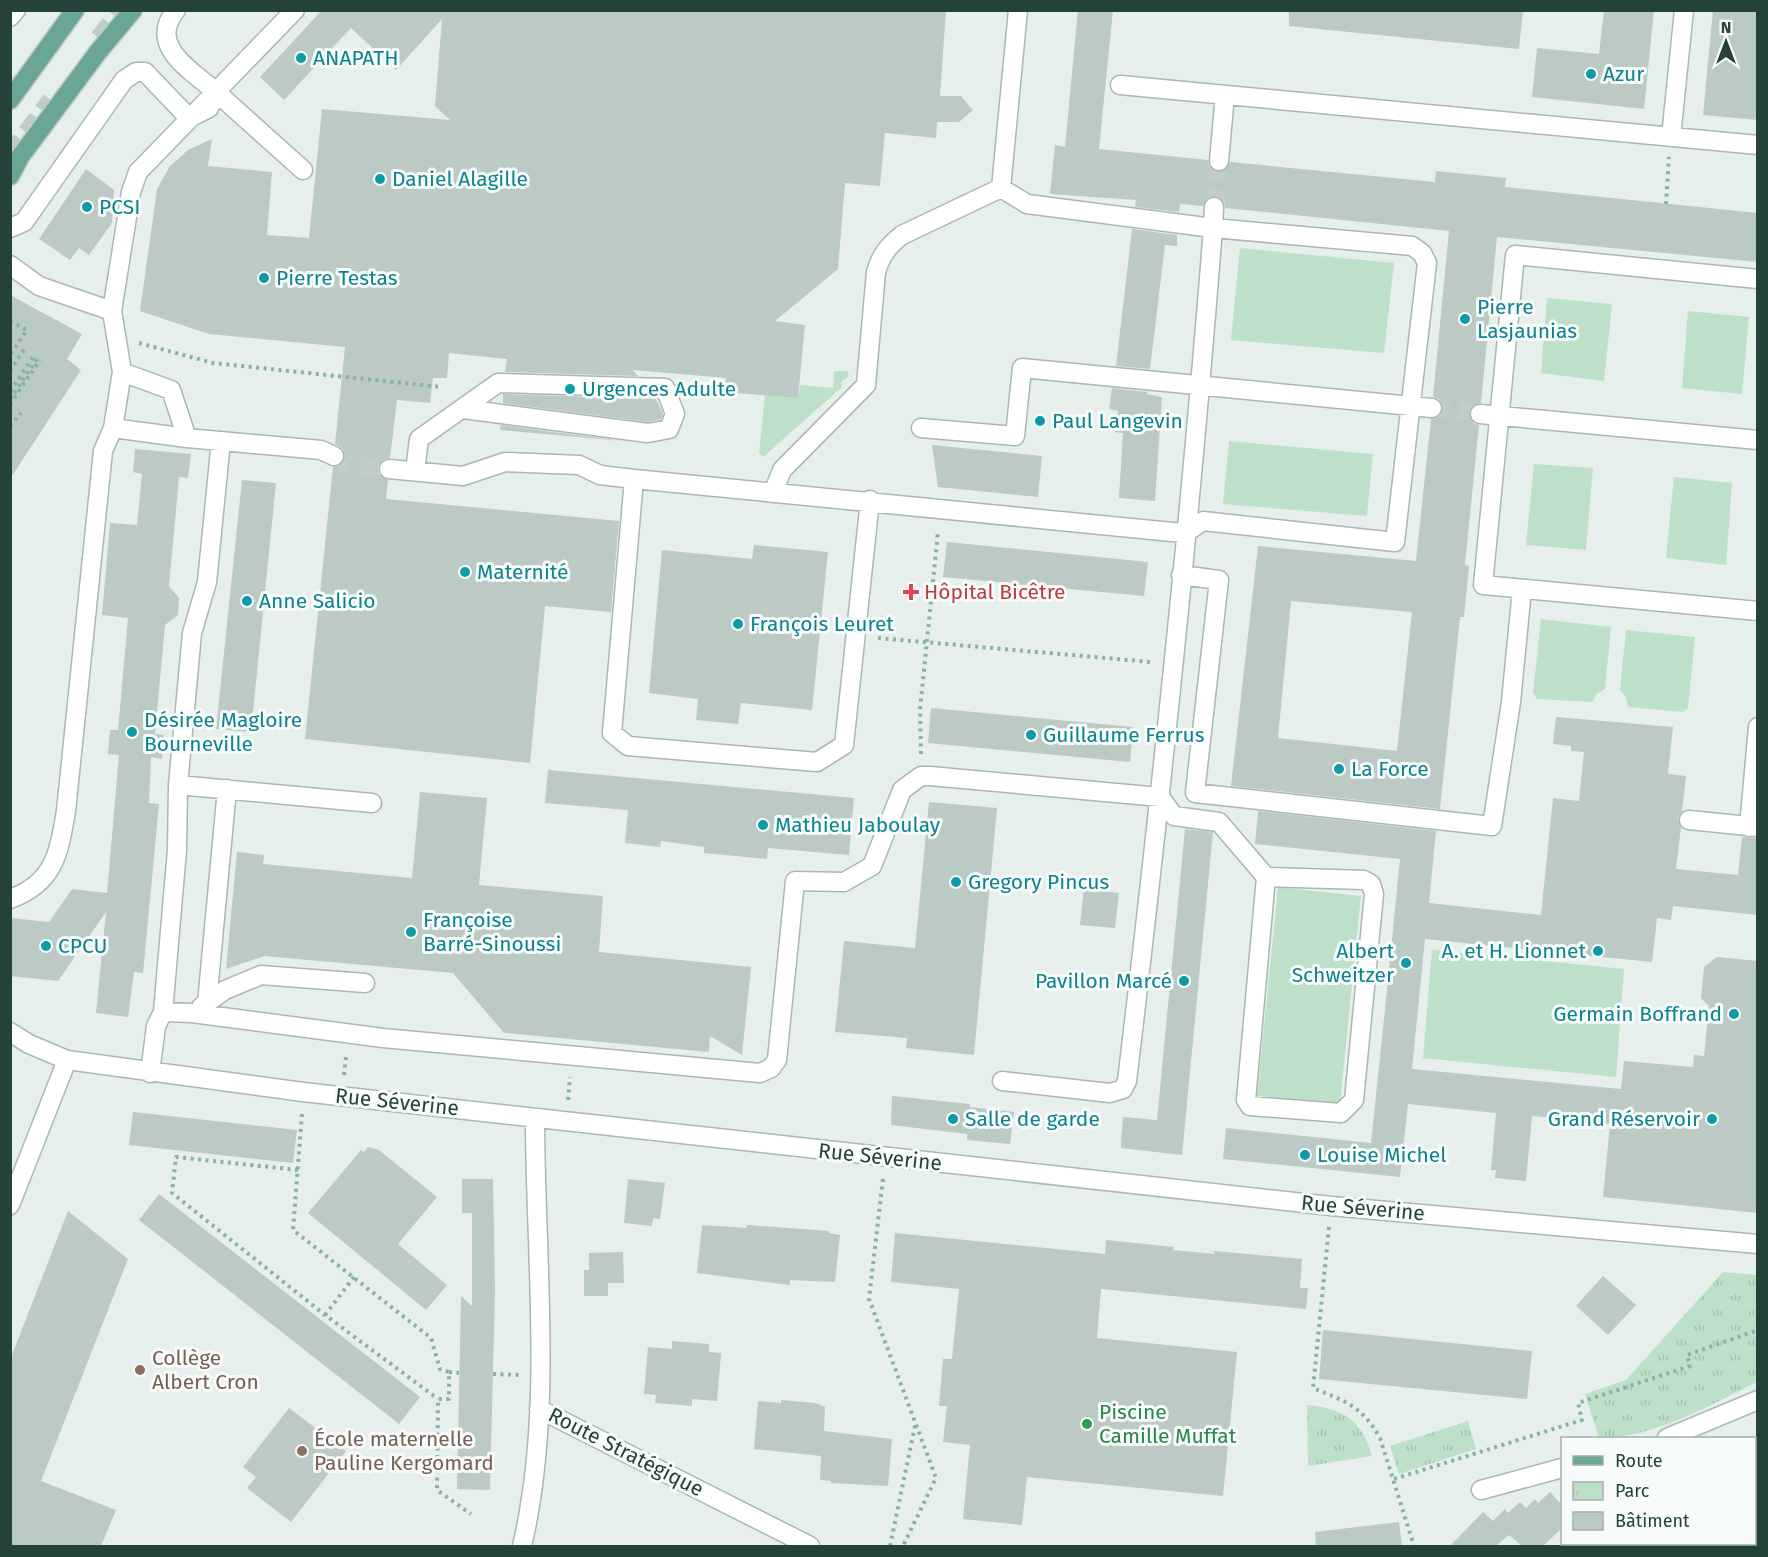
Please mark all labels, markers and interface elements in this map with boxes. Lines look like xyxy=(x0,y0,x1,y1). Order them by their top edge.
north arrow xyxy=(1696,12,1756,72)
text: N xyxy=(1721,18,1731,37)
place label: ANAPATH xyxy=(313,45,398,71)
marker: ANAPATH xyxy=(294,51,308,65)
place label: Azur xyxy=(1603,61,1644,87)
marker: Azur xyxy=(1584,67,1598,81)
place label: Daniel Alagille xyxy=(392,166,528,192)
marker: Daniel Alagille xyxy=(373,172,387,186)
place label: PCSI xyxy=(99,194,140,220)
marker: PCSI xyxy=(80,200,94,214)
place label: Pierre Testas xyxy=(276,265,398,291)
marker: Pierre Testas xyxy=(257,271,271,285)
place label: Pierre Lasjaunias xyxy=(1477,294,1577,344)
marker: Pierre Lasjaunias xyxy=(1458,312,1472,326)
place label: Urgences Adulte xyxy=(582,376,736,402)
marker: Urgences Adulte xyxy=(563,382,577,396)
place label: Paul Langevin xyxy=(1052,408,1183,434)
marker: Paul Langevin xyxy=(1033,414,1047,428)
place label: Maternité xyxy=(477,559,569,585)
marker: Maternité xyxy=(458,565,472,579)
place label: Hôpital Bicêtre xyxy=(924,579,1066,605)
marker: Hôpital Bicêtre xyxy=(902,583,920,601)
place label: Anne Salicio xyxy=(259,588,376,614)
marker: Anne Salicio xyxy=(240,594,254,608)
place label: François Leuret xyxy=(750,611,894,637)
marker: François Leuret xyxy=(731,617,745,631)
place label: Désirée Magloire Bourneville xyxy=(144,707,302,757)
place label: Guillaume Ferrus xyxy=(1043,722,1205,748)
marker: Désirée Magloire Bourneville xyxy=(125,725,139,739)
marker: Guillaume Ferrus xyxy=(1024,728,1038,742)
place label: La Force xyxy=(1351,756,1429,782)
marker: La Force xyxy=(1332,762,1346,776)
place label: Mathieu Jaboulay xyxy=(775,812,941,838)
marker: Mathieu Jaboulay xyxy=(756,818,770,832)
place label: Gregory Pincus xyxy=(968,869,1110,895)
marker: Gregory Pincus xyxy=(949,875,963,889)
place label: Françoise Barré-Sinoussi xyxy=(423,907,561,957)
marker: Françoise Barré-Sinoussi xyxy=(404,925,418,939)
place label: CPCU xyxy=(58,933,107,959)
place label: Albert Schweitzer xyxy=(1292,938,1394,988)
place label: A. et H. Lionnet xyxy=(1442,938,1586,964)
marker: CPCU xyxy=(39,939,53,953)
marker: A. et H. Lionnet xyxy=(1591,944,1605,958)
marker: Albert Schweitzer xyxy=(1399,956,1413,970)
place label: Pavillon Marcé xyxy=(1035,968,1172,994)
marker: Pavillon Marcé xyxy=(1177,974,1191,988)
place label: Germain Boffrand xyxy=(1553,1001,1722,1027)
marker: Germain Boffrand xyxy=(1727,1007,1741,1021)
street label: Rue Séverine xyxy=(334,1083,460,1121)
place label: Salle de garde xyxy=(965,1106,1100,1132)
place label: Grand Réservoir xyxy=(1548,1106,1700,1132)
marker: Salle de garde xyxy=(946,1112,960,1126)
marker: Grand Réservoir xyxy=(1705,1112,1719,1126)
street label: Rue Séverine xyxy=(817,1138,943,1176)
place label: Louise Michel xyxy=(1317,1142,1446,1168)
marker: Louise Michel xyxy=(1298,1148,1312,1162)
street label: Rue Séverine xyxy=(1300,1190,1426,1226)
place label: Collège Albert Cron xyxy=(152,1345,259,1395)
marker: Collège Albert Cron xyxy=(133,1363,147,1377)
place label: Piscine Camille Muffat xyxy=(1099,1399,1237,1449)
street label: Route Stratégique xyxy=(544,1402,708,1502)
marker: Piscine Camille Muffat xyxy=(1080,1417,1094,1431)
place label: École maternelle Pauline Kergomard xyxy=(314,1426,494,1476)
legend xyxy=(1561,1437,1756,1545)
marker: École maternelle Pauline Kergomard xyxy=(295,1444,309,1458)
text: Route xyxy=(1615,1450,1663,1472)
text: Parc xyxy=(1615,1480,1650,1502)
text: Bâtiment xyxy=(1615,1510,1690,1532)

